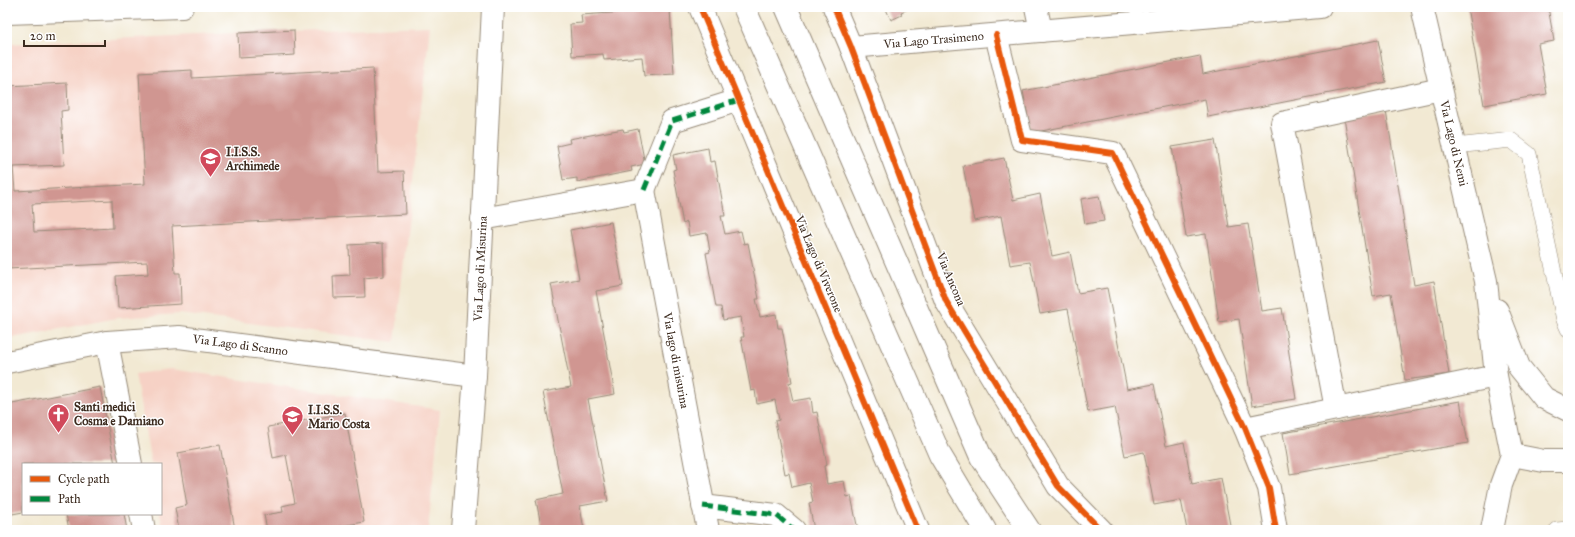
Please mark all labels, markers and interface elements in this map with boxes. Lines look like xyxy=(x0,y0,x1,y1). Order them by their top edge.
scale bar xyxy=(24,22,105,48)
text: 20 m xyxy=(30,29,56,43)
street label: Via Lago Trasimeno xyxy=(882,29,984,51)
street label: Via Lago di Nemi xyxy=(1437,98,1471,188)
place label: I.I.S.S. Archimede xyxy=(225,145,280,173)
school or university icon: I.I.S.S. Archimede xyxy=(197,146,223,179)
street label: Via Lago di Viverone xyxy=(791,213,846,315)
street label: Via Lago di Misurina xyxy=(471,215,490,323)
street label: Via Ancona xyxy=(933,249,969,309)
street label: Via lago di misurina xyxy=(660,310,692,411)
street label: Via Lago di Scanno xyxy=(191,332,289,358)
place label: Santi medici Cosma e Damiano xyxy=(74,400,164,428)
church icon: Santi medici Cosma e Damiano xyxy=(45,401,71,434)
place label: I.I.S.S. Mario Costa xyxy=(308,403,371,431)
school or university icon: I.I.S.S. Mario Costa xyxy=(279,404,305,437)
legend xyxy=(22,463,162,515)
text: Cycle path xyxy=(58,472,110,486)
text: Path xyxy=(58,492,81,506)

